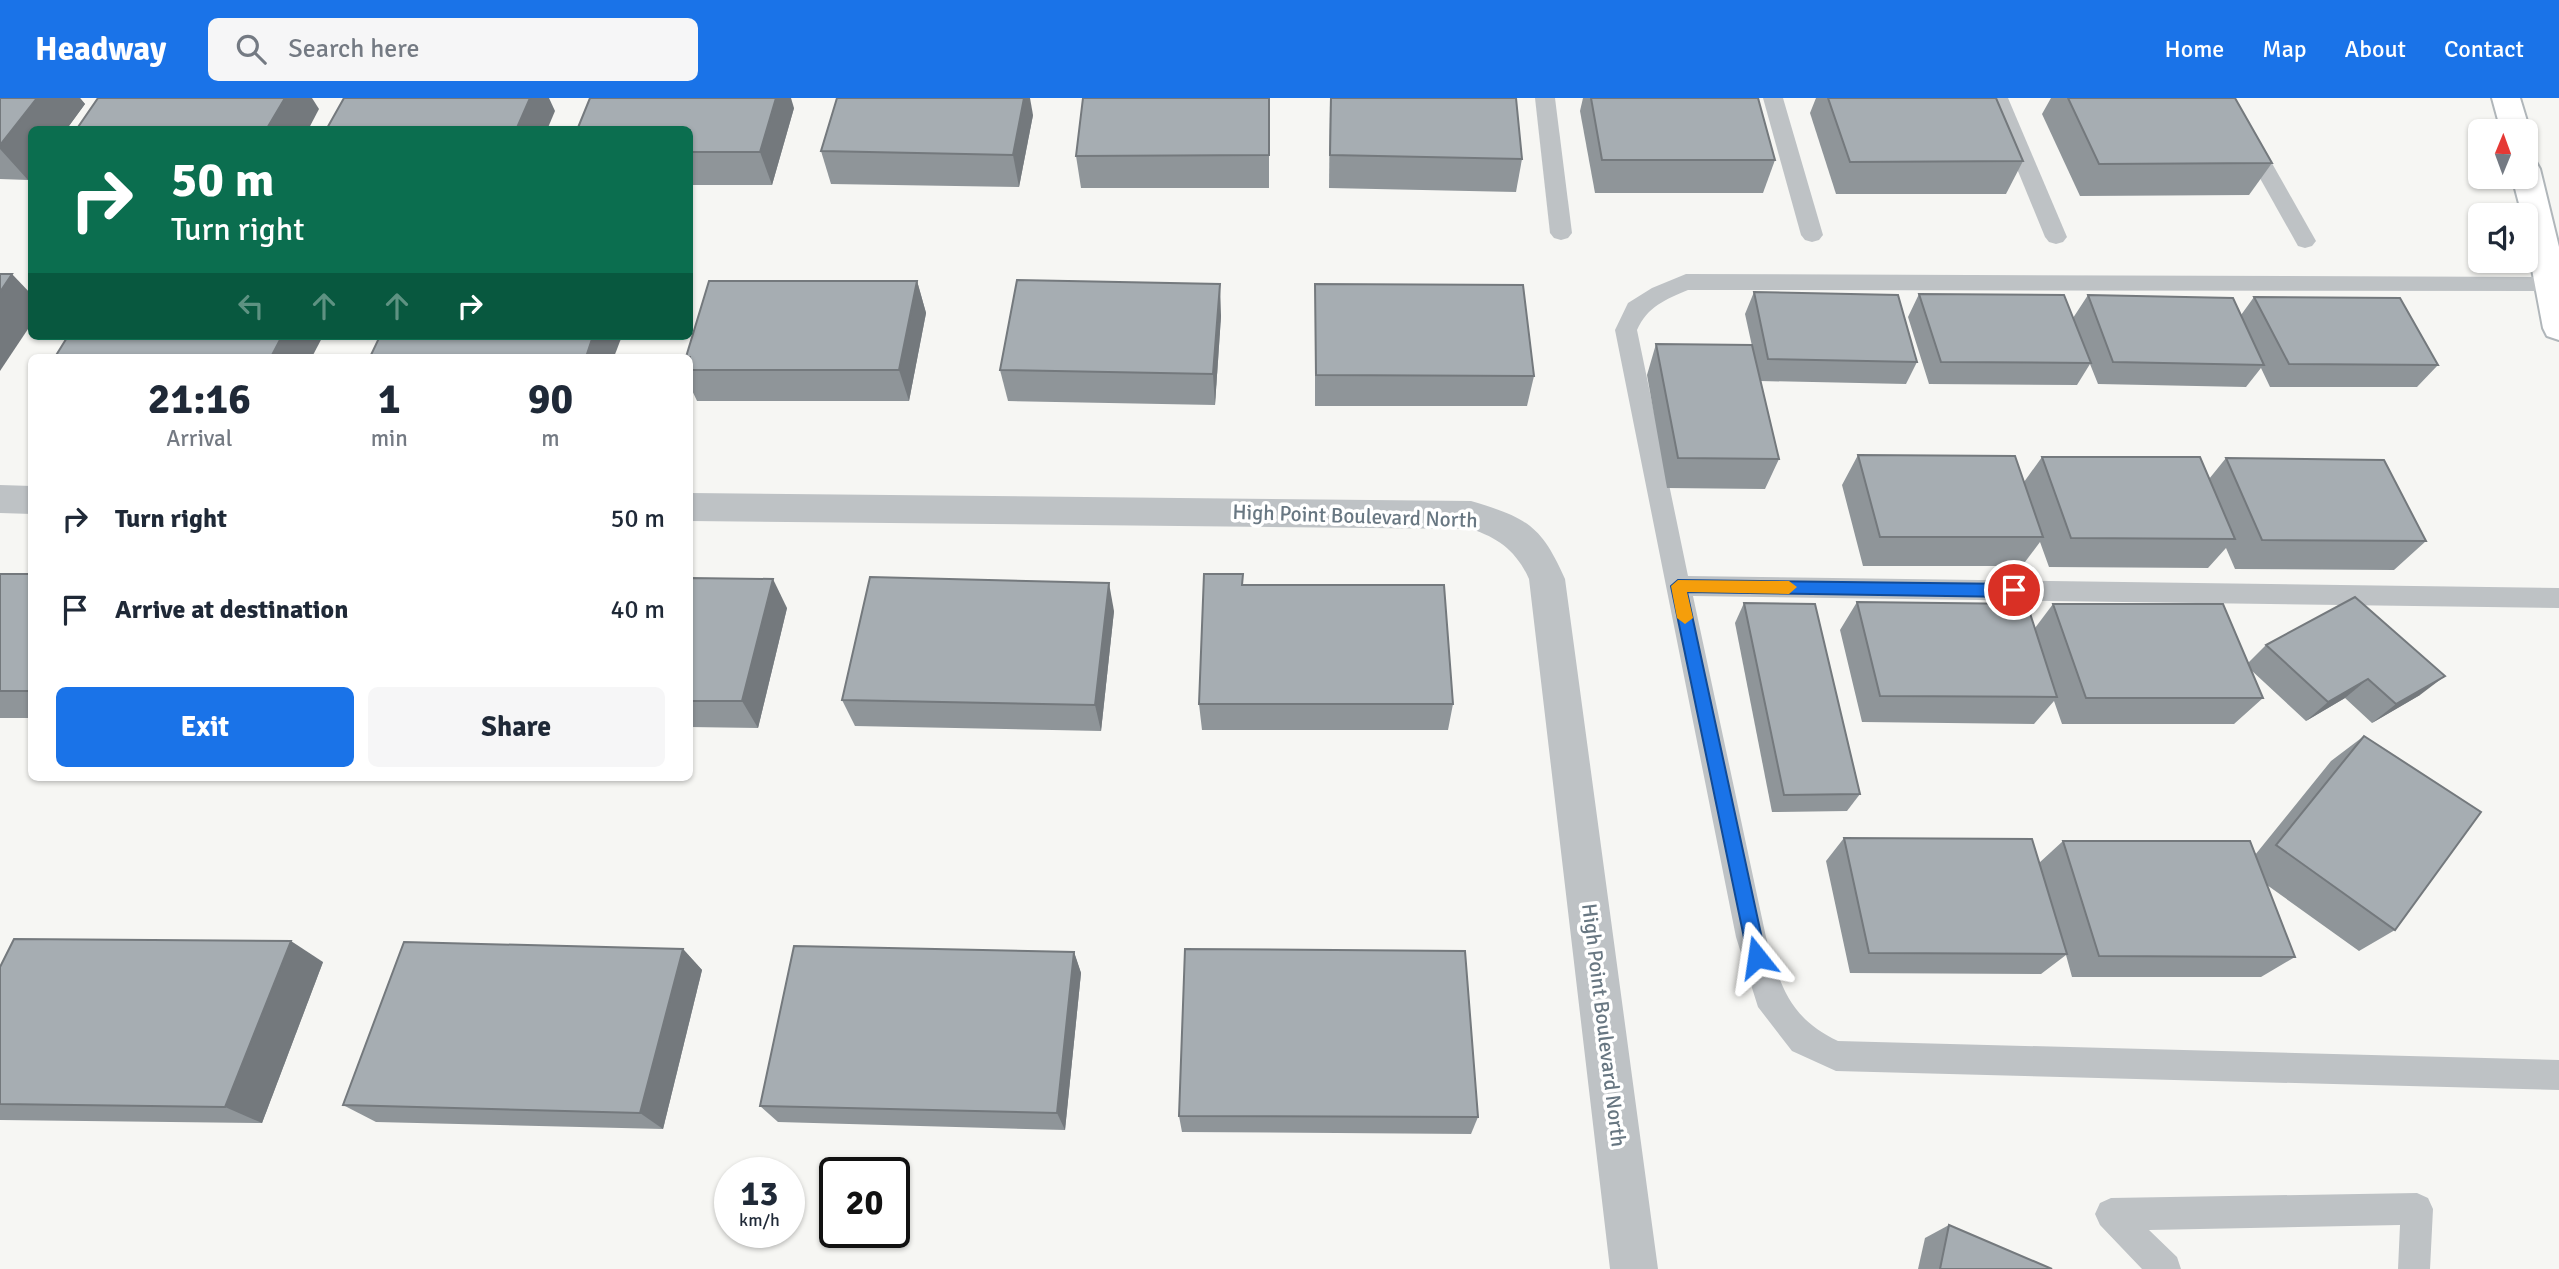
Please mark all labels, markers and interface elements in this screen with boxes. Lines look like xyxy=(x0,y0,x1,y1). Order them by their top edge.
search box xyxy=(208,18,698,81)
text: Headway xyxy=(35,29,166,70)
icon: search xyxy=(232,30,270,68)
text: Search here xyxy=(288,33,419,65)
text: Home xyxy=(2164,34,2224,64)
text: Map xyxy=(2262,34,2307,64)
text: About xyxy=(2345,34,2406,64)
text: Contact xyxy=(2444,34,2524,64)
north arrow xyxy=(2468,119,2538,189)
map controls xyxy=(2468,119,2538,273)
text: 50 m xyxy=(171,150,274,210)
icon: right xyxy=(56,154,147,245)
button: sound xyxy=(2468,203,2538,273)
text: Turn right xyxy=(171,210,304,249)
icon: left xyxy=(232,287,270,325)
icon: ahead xyxy=(305,287,343,325)
icon: ahead xyxy=(378,287,416,325)
icon: right xyxy=(451,287,489,325)
text: 21:16 xyxy=(148,374,251,425)
text: 1 xyxy=(378,374,401,425)
text: 90 xyxy=(528,374,573,425)
text: Arrival xyxy=(166,424,233,453)
text: min xyxy=(371,424,408,453)
text: m xyxy=(541,424,560,453)
street label: High Point Boulevard North xyxy=(1232,499,1478,533)
icon: right xyxy=(56,500,94,538)
text: Turn right xyxy=(115,503,227,535)
text: 50 m xyxy=(610,503,665,535)
pin xyxy=(1984,560,2044,620)
icon: arrive xyxy=(1995,571,2033,609)
icon: arrive xyxy=(56,591,94,629)
text: Arrive at destination xyxy=(115,594,348,626)
text: 40 m xyxy=(610,594,665,626)
button: Exit xyxy=(56,687,354,767)
button: Share xyxy=(368,687,665,767)
street label: High Point Boulevard North xyxy=(1576,902,1632,1148)
position arrow xyxy=(1720,920,1794,994)
speed limit sign: 20 xyxy=(819,1157,910,1248)
text: 13 xyxy=(741,1172,778,1215)
text: km/h xyxy=(739,1209,780,1231)

